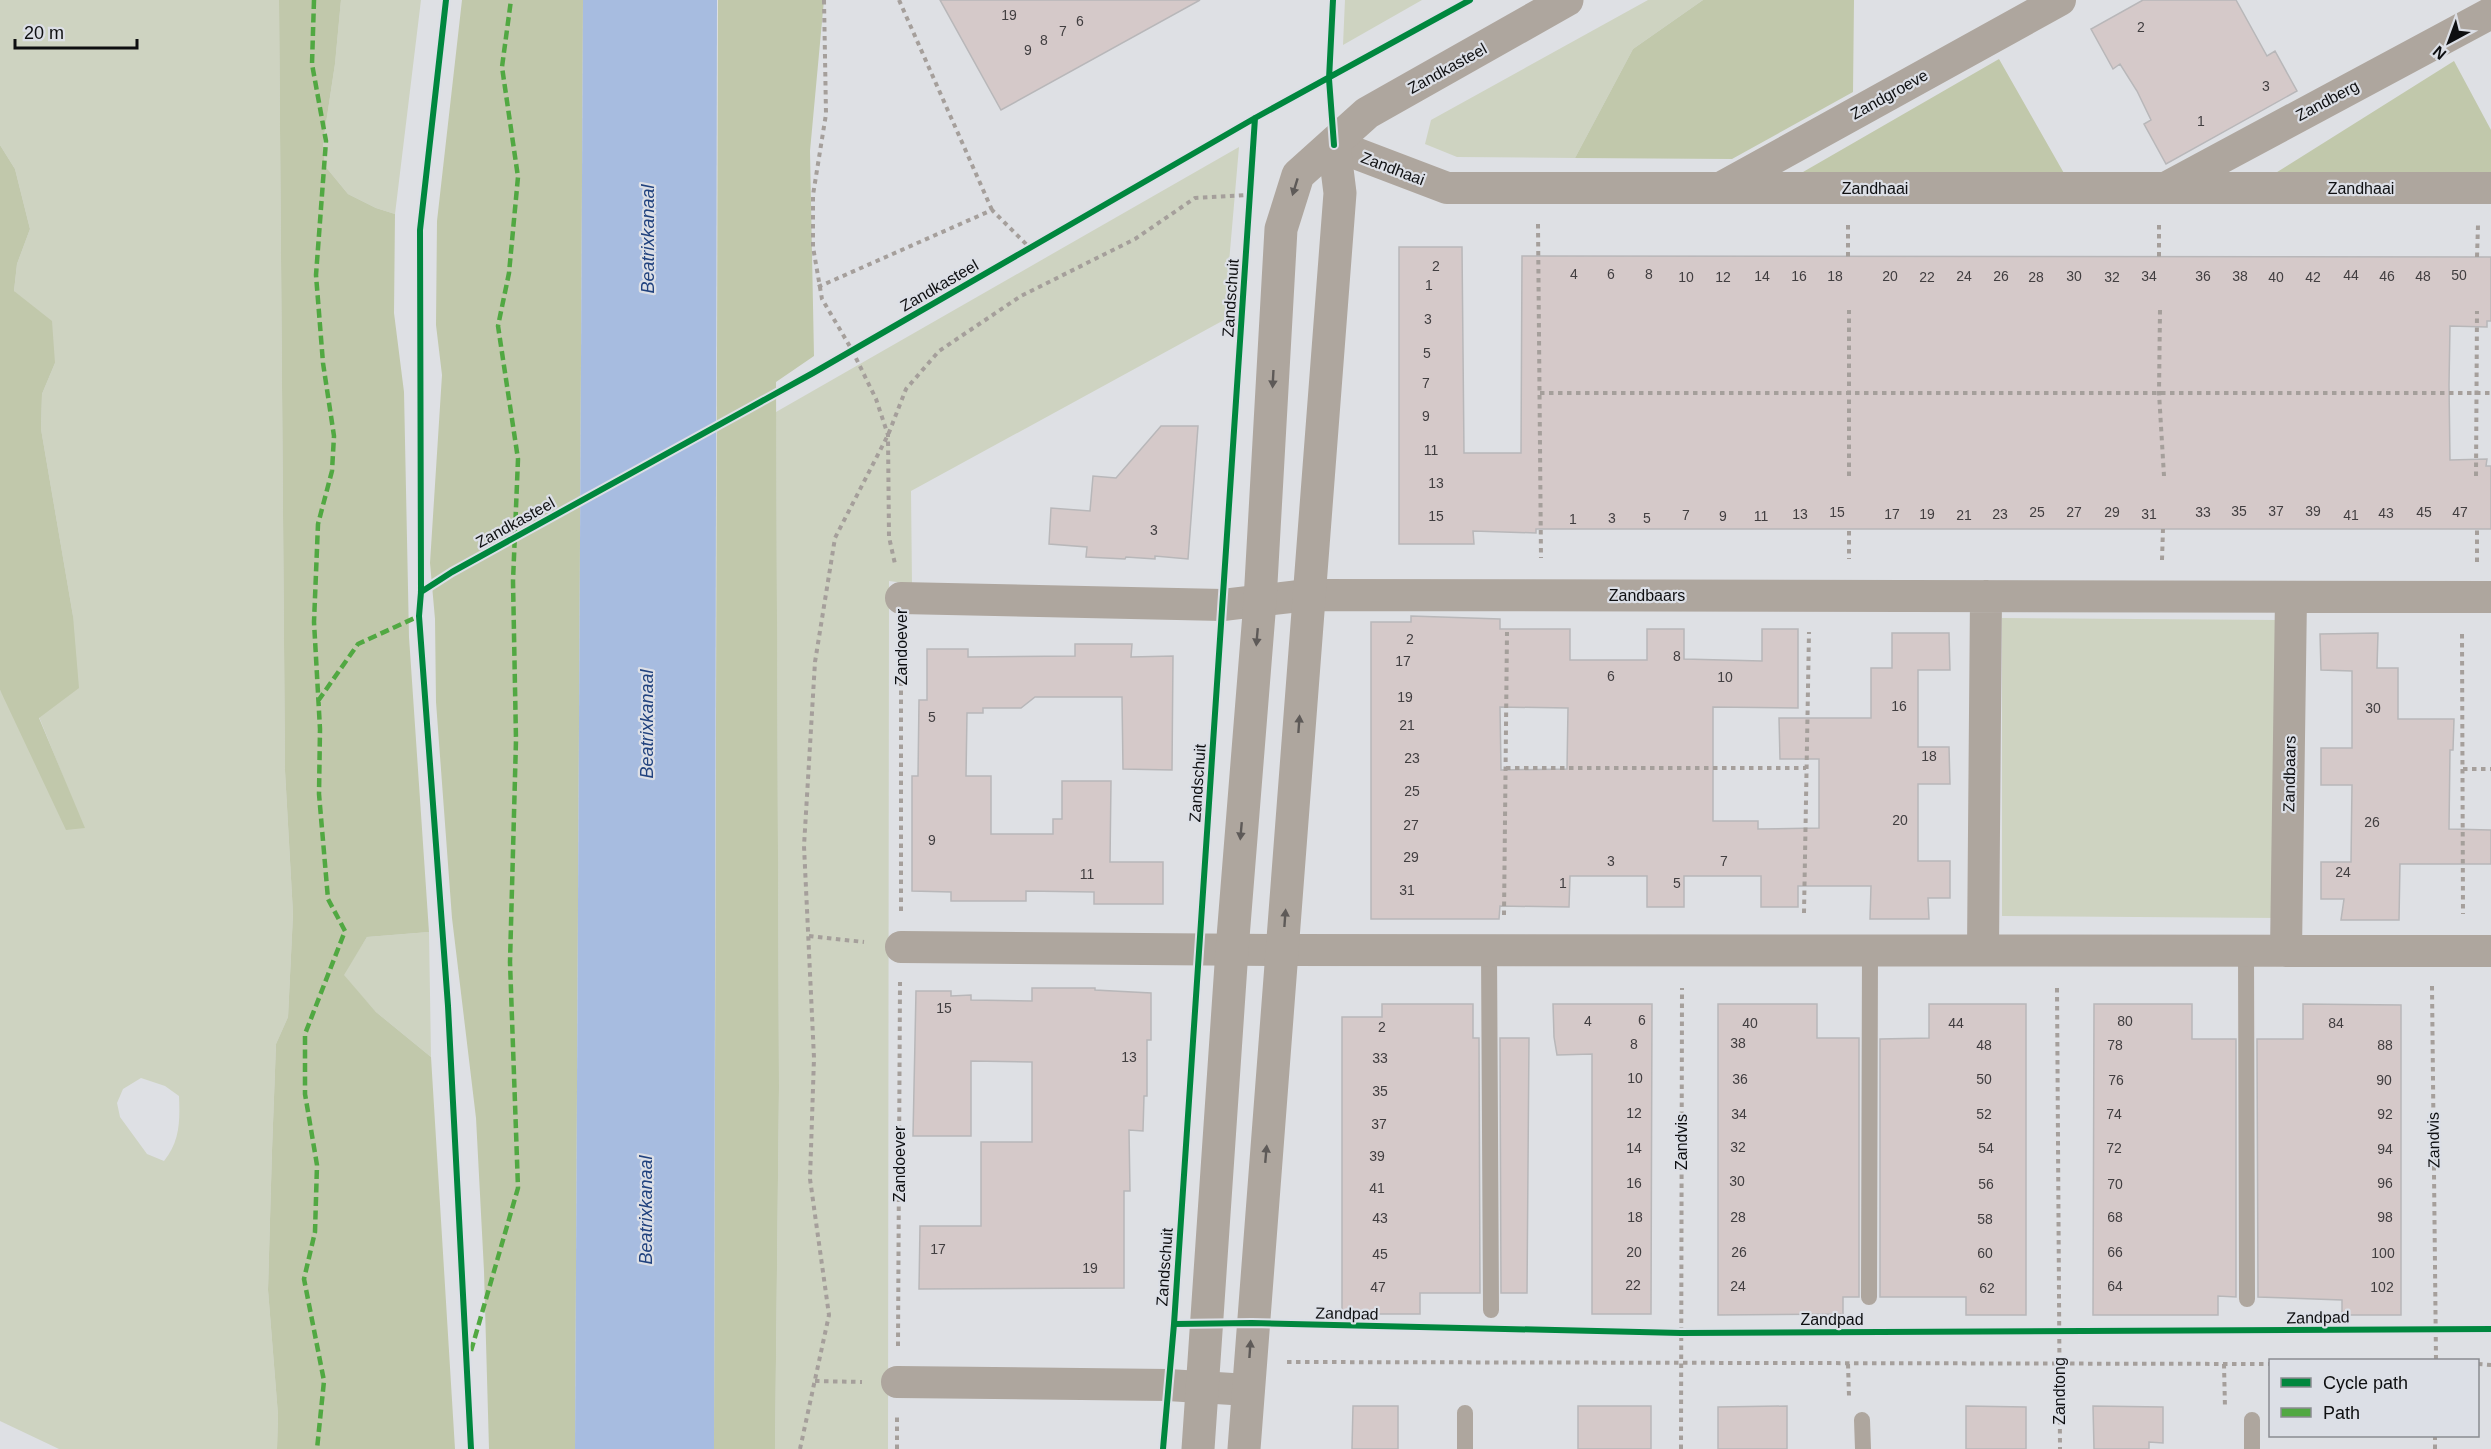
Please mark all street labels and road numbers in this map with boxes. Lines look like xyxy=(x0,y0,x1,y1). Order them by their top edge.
street label: Zandkasteel xyxy=(1405,40,1489,97)
street label: Zandgroeve xyxy=(1848,66,1931,123)
street label: Zandberg xyxy=(2293,77,2361,124)
street label: Zandhaai xyxy=(1359,149,1427,188)
street label: Zandhaai xyxy=(1842,180,1908,197)
street label: Zandhaai xyxy=(2328,180,2394,197)
street label: Zandkasteel xyxy=(897,256,981,315)
street label: Zandschuit xyxy=(1219,258,1242,338)
street label: Zandkasteel xyxy=(473,494,557,551)
street label: Zandbaars xyxy=(1609,587,1685,604)
street label: Zandoever xyxy=(893,608,910,685)
street label: Zandbaars xyxy=(2280,736,2299,812)
street label: Zandschuit xyxy=(1186,743,1209,823)
street label: Zandvis xyxy=(2425,1112,2442,1168)
street label: Zandvis xyxy=(1673,1114,1690,1170)
street label: Zandoever xyxy=(891,1125,908,1202)
street label: Zandschuit xyxy=(1153,1227,1176,1307)
street label: Zandpad xyxy=(1315,1304,1379,1323)
street label: Zandpad xyxy=(2286,1308,2350,1327)
street label: Zandpad xyxy=(1800,1311,1864,1328)
street label: Zandtong xyxy=(2051,1357,2068,1425)

